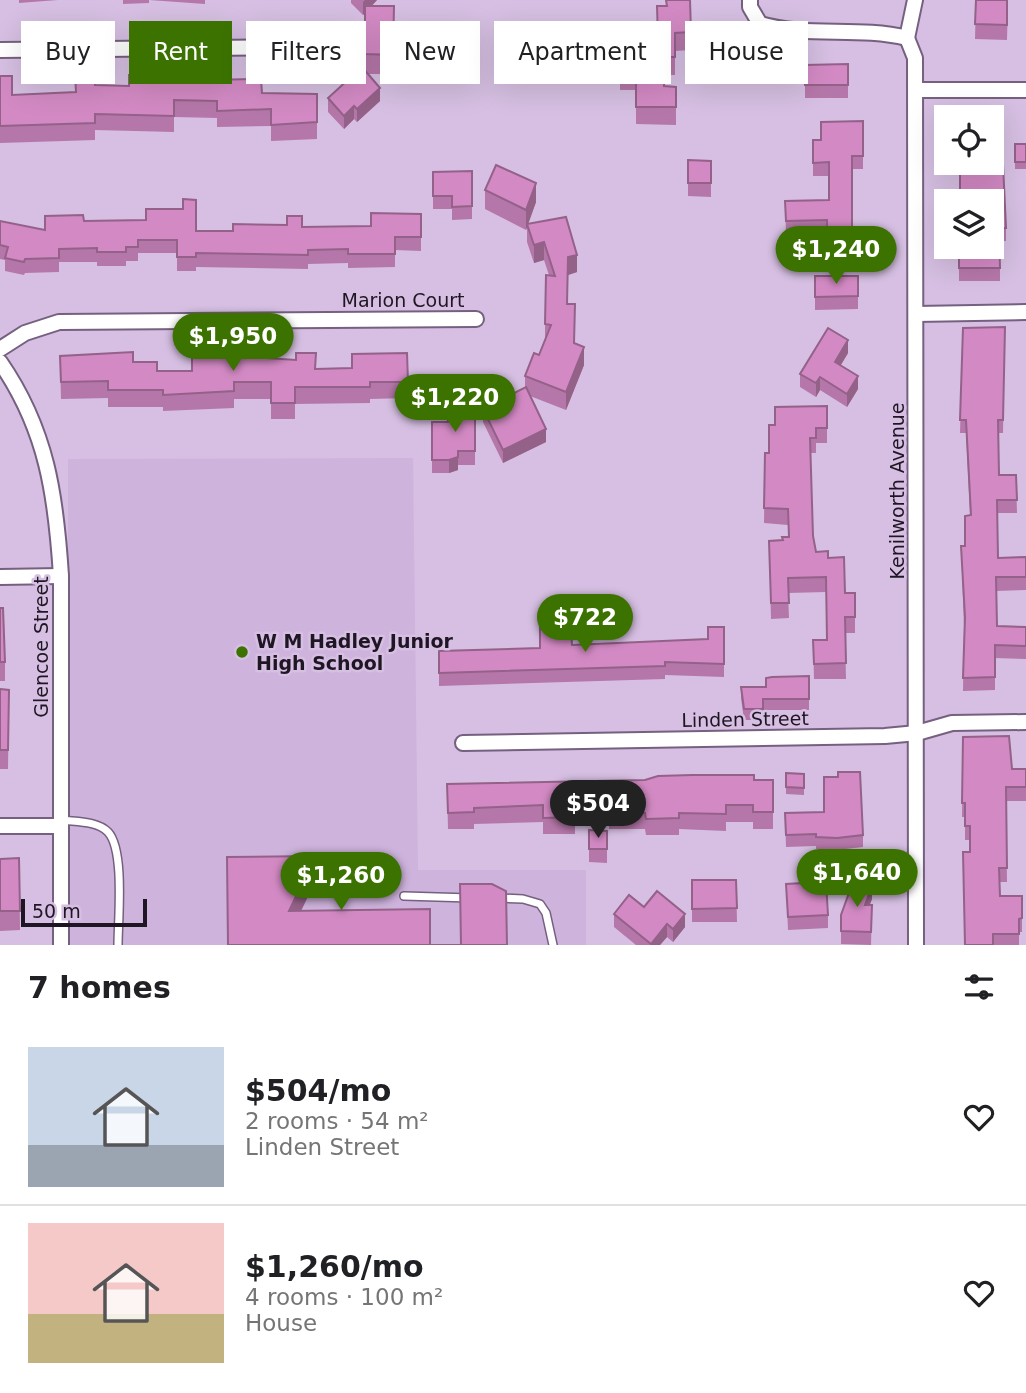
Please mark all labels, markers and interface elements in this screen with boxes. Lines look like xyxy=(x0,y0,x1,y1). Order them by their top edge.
chip: Buy xyxy=(21,21,115,84)
chip: Rent xyxy=(129,21,232,84)
chip: Filters xyxy=(246,21,366,84)
chip: New xyxy=(380,21,480,84)
chip: Apartment xyxy=(494,21,671,84)
chip: House xyxy=(685,21,808,84)
map controls xyxy=(934,105,1004,259)
button: locate xyxy=(934,105,1004,175)
button: layers xyxy=(934,189,1004,259)
pin: $1,240 xyxy=(779,226,893,286)
text: $1,240 xyxy=(792,236,880,262)
street label: Marion Court xyxy=(341,289,465,311)
pin: $1,950 xyxy=(176,314,290,373)
text: $1,950 xyxy=(189,323,277,349)
pin: $1,220 xyxy=(398,374,512,434)
text: $1,220 xyxy=(411,384,499,410)
street label: Kenilworth Avenue xyxy=(886,403,908,579)
street label: Glencoe Street xyxy=(30,576,52,718)
pin: $722 xyxy=(544,594,626,654)
text: $722 xyxy=(553,604,617,630)
place label: W M Hadley Junior High School xyxy=(256,630,454,674)
marker: W M Hadley Junior High School xyxy=(234,644,250,660)
street label: Linden Street xyxy=(681,707,809,731)
pin: $504 xyxy=(557,780,639,840)
text: $504 xyxy=(566,790,630,816)
pin: $1,640 xyxy=(800,850,914,909)
pin: $1,260 xyxy=(284,852,398,912)
text: $1,640 xyxy=(813,859,901,885)
text: $1,260 xyxy=(297,862,385,888)
scale bar xyxy=(21,896,147,928)
text: 50 m xyxy=(32,900,81,922)
icon: filters xyxy=(960,968,998,1006)
text: 7 homes xyxy=(28,970,171,1005)
text: $504/mo xyxy=(245,1073,391,1108)
icon: home xyxy=(84,1075,168,1159)
icon: heart xyxy=(960,1098,998,1136)
text: 2 rooms · 54 m² xyxy=(245,1108,429,1134)
text: Linden Street xyxy=(245,1134,399,1160)
text: $1,260/mo xyxy=(245,1249,424,1284)
icon: home xyxy=(84,1251,168,1335)
icon: heart xyxy=(960,1274,998,1312)
text: 4 rooms · 100 m² xyxy=(245,1284,443,1310)
text: House xyxy=(245,1310,317,1336)

